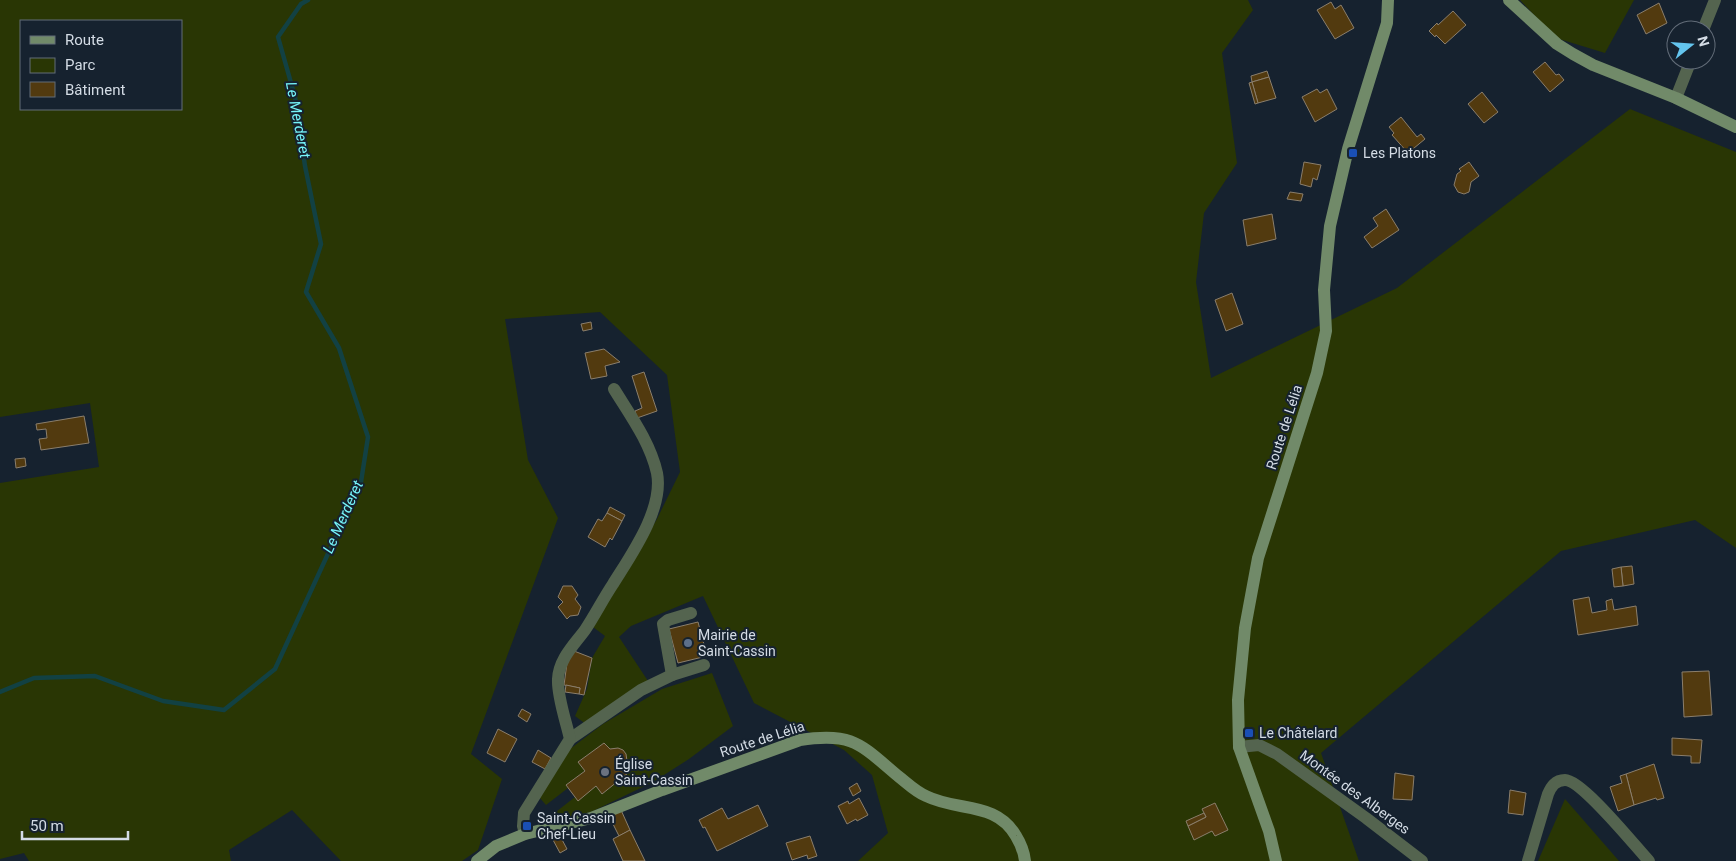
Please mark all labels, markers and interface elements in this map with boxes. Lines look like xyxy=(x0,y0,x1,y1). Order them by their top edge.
legend xyxy=(20,20,182,110)
north arrow xyxy=(1666,20,1716,70)
text: Route xyxy=(65,31,104,49)
text: N xyxy=(1694,34,1713,48)
text: Parc xyxy=(65,56,95,74)
water label: Le Merderet xyxy=(282,80,314,160)
text: Bâtiment xyxy=(65,81,125,99)
place label: Les Platons xyxy=(1363,145,1436,161)
marker: Les Platons xyxy=(1347,147,1359,159)
street label: Route de Lélia xyxy=(1263,383,1305,471)
water label: Le Merderet xyxy=(319,478,367,556)
place label: Mairie de Saint-Cassin xyxy=(698,627,776,659)
marker: Mairie de Saint-Cassin xyxy=(682,637,694,649)
street label: Route de Lélia xyxy=(718,718,806,760)
place label: Le Châtelard xyxy=(1259,725,1337,741)
marker: Le Châtelard xyxy=(1243,727,1255,739)
street label: Montée des Alberges xyxy=(1297,747,1413,837)
place label: Église Saint-Cassin xyxy=(615,755,693,788)
marker: Église Saint-Cassin xyxy=(599,766,611,778)
scale bar xyxy=(22,808,129,840)
place label: Saint-Cassin Chef-Lieu xyxy=(537,810,615,842)
text: 50 m xyxy=(30,817,64,835)
marker: Saint-Cassin Chef-Lieu xyxy=(521,820,533,832)

